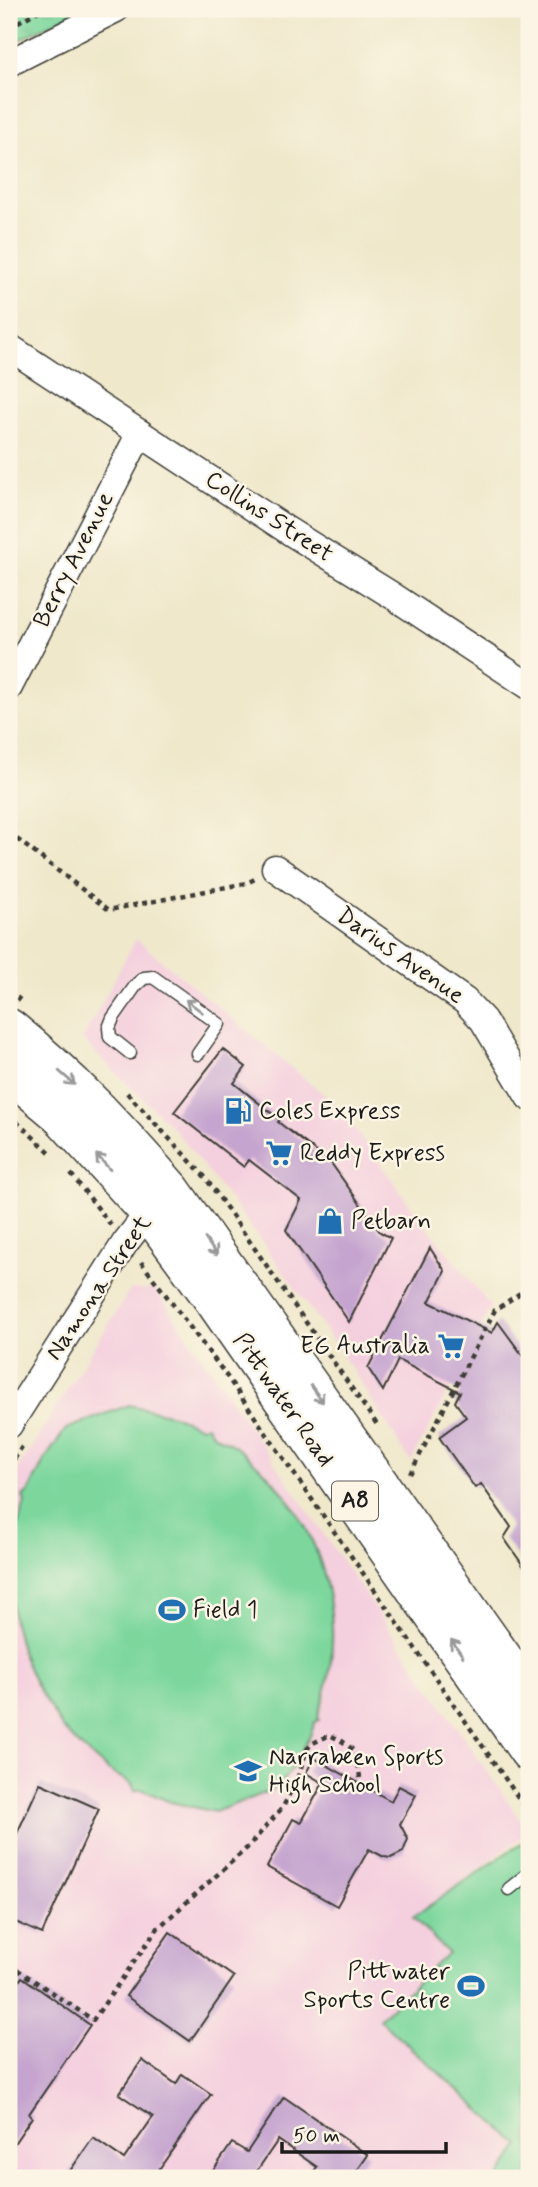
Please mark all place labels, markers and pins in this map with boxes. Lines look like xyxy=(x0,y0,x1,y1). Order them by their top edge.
fuel station icon: Coles Express xyxy=(223,1096,253,1126)
place label: Coles Express xyxy=(259,1096,401,1127)
supermarket icon: Reddy Express xyxy=(264,1138,294,1168)
place label: Reddy Express xyxy=(300,1138,445,1169)
shop icon: Petbarn xyxy=(315,1206,345,1236)
place label: Petbarn xyxy=(351,1206,431,1237)
place label: EG Australia xyxy=(300,1331,430,1362)
supermarket icon: EG Australia xyxy=(436,1331,466,1361)
sports icon: Field 1 xyxy=(157,1595,187,1625)
place label: Field 1 xyxy=(193,1595,257,1626)
place label: Narrabeen Sports High School xyxy=(269,1742,444,1804)
school or university icon: Narrabeen Sports High School xyxy=(233,1756,263,1786)
place label: Pittwater Sports Centre xyxy=(304,1957,451,2016)
sports icon: Pittwater Sports Centre xyxy=(456,1971,486,2001)

